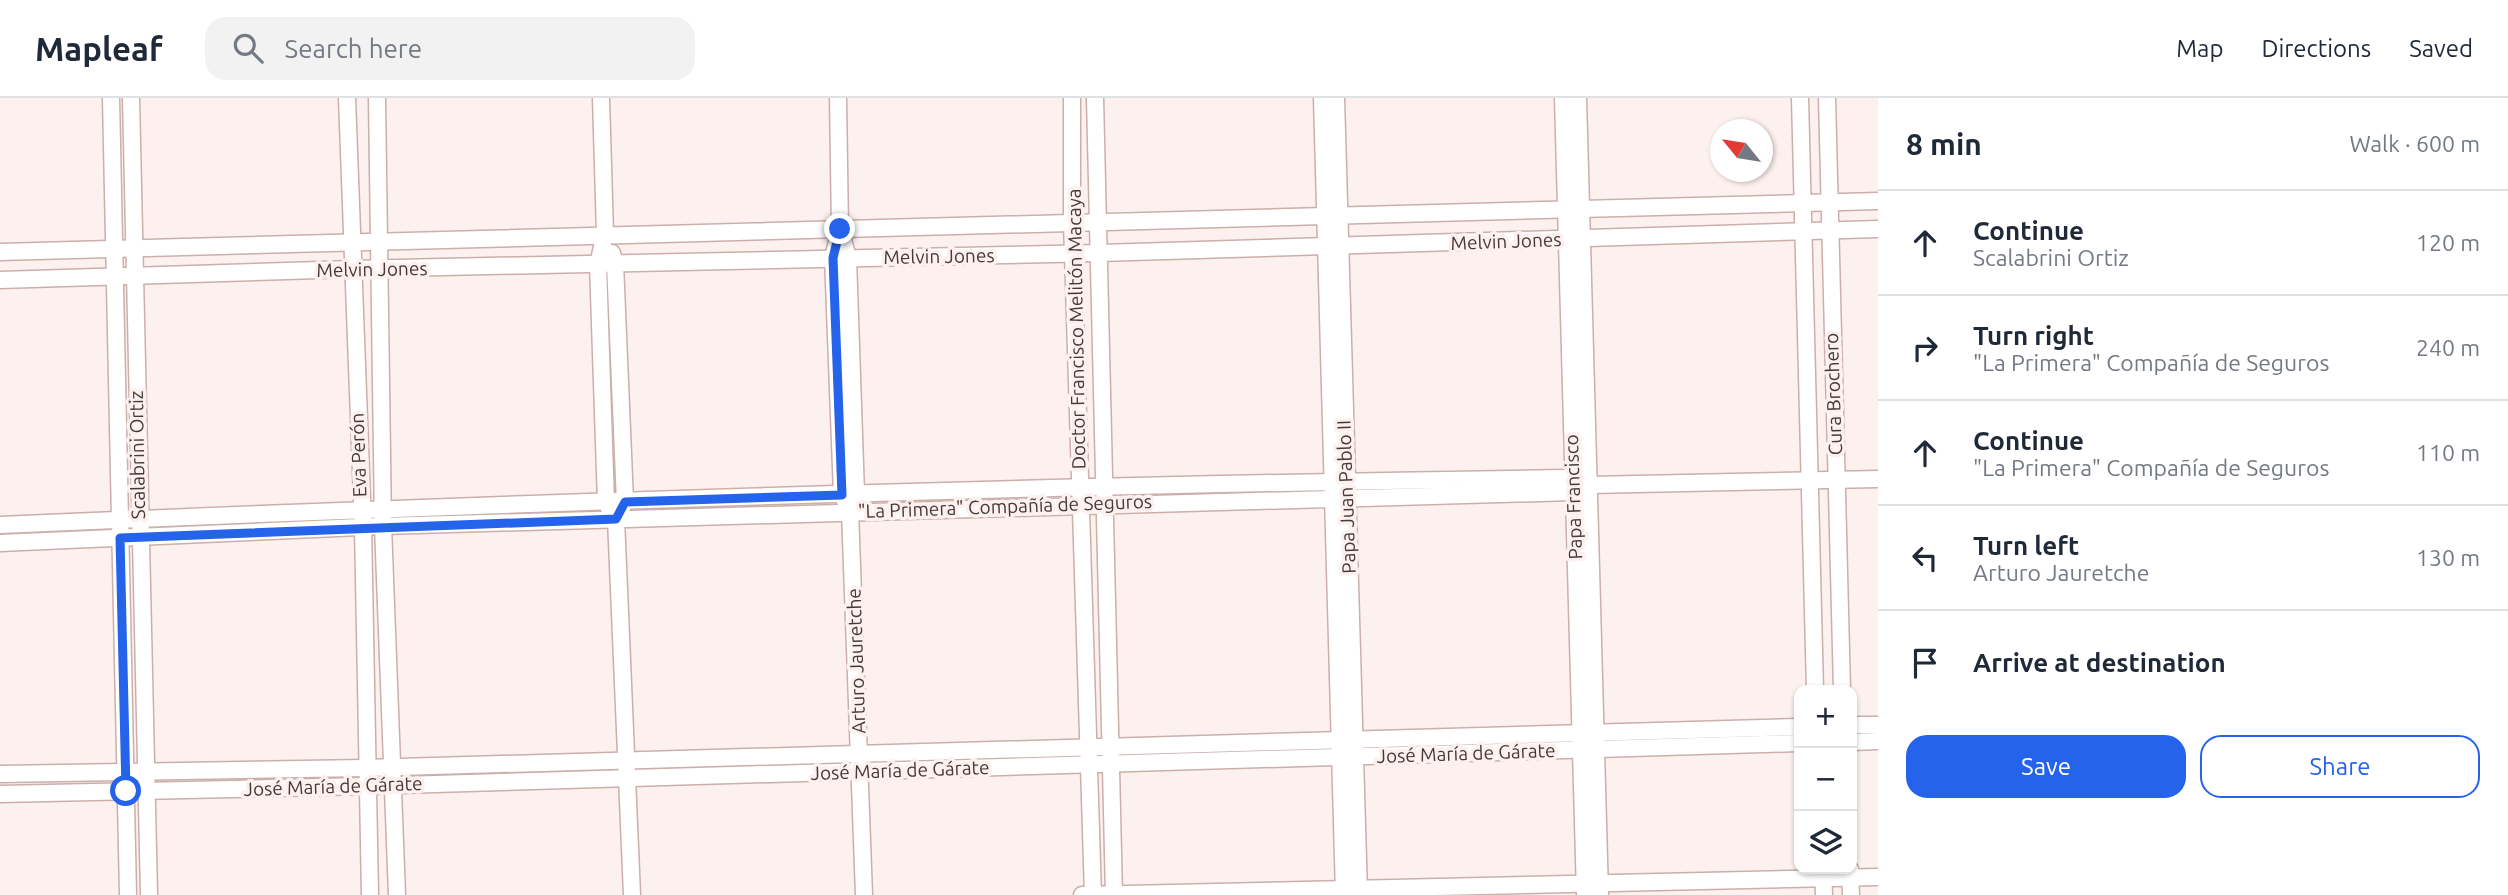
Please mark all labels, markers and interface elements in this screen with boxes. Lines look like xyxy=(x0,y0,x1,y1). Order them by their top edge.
search box xyxy=(205,17,695,80)
icon: search xyxy=(229,29,267,67)
text: Mapleaf xyxy=(35,30,163,67)
text: Search here xyxy=(285,34,422,63)
text: Map xyxy=(2176,35,2223,62)
text: Directions xyxy=(2261,35,2371,62)
text: Saved xyxy=(2409,35,2473,62)
north arrow xyxy=(1710,119,1773,182)
text: 8 min xyxy=(1906,127,1982,161)
text: Walk · 600 m xyxy=(2349,131,2480,156)
street label: Doctor Francisco Melitón Macaya xyxy=(1063,188,1089,470)
route end xyxy=(824,213,855,244)
text: Continue xyxy=(1973,216,2084,245)
icon: ahead xyxy=(1906,224,1944,262)
street label: Melvin Jones xyxy=(1450,228,1562,254)
text: 120 m xyxy=(2416,230,2480,255)
street label: Melvin Jones xyxy=(883,244,995,268)
text: Scalabrini Ortiz xyxy=(1973,245,2129,270)
street label: Melvin Jones xyxy=(316,257,428,281)
text: Turn right xyxy=(1973,321,2094,350)
icon: right xyxy=(1906,329,1944,367)
street label: Cura Brochero xyxy=(1820,332,1846,456)
text: 240 m xyxy=(2416,335,2480,360)
text: "La Primera" Compañía de Seguros xyxy=(1973,350,2329,375)
street label: Scalabrini Ortiz xyxy=(125,390,149,520)
street label: Eva Perón xyxy=(346,412,370,498)
street label: Papa Juan Pablo II xyxy=(1332,420,1360,574)
text: Continue xyxy=(1973,426,2084,455)
street label: Papa Francisco xyxy=(1560,434,1586,560)
icon: ahead xyxy=(1906,434,1944,472)
text: 110 m xyxy=(2416,440,2480,465)
text: "La Primera" Compañía de Seguros xyxy=(1973,455,2329,480)
street label: "La Primera" Compañía de Seguros xyxy=(858,490,1152,522)
text: Turn left xyxy=(1973,531,2079,560)
icon: left xyxy=(1906,539,1944,577)
text: 130 m xyxy=(2416,545,2480,570)
text: Arturo Jauretche xyxy=(1973,560,2149,585)
street label: Arturo Jauretche xyxy=(842,588,870,734)
icon: arrive xyxy=(1906,644,1944,682)
text: Arrive at destination xyxy=(1973,648,2226,677)
map controls xyxy=(1794,685,1857,874)
button: + xyxy=(1794,685,1857,748)
button: Save xyxy=(1906,735,2186,798)
button: Share xyxy=(2200,735,2480,798)
street label: José María de Gárate xyxy=(1376,739,1556,767)
button: − xyxy=(1794,748,1857,811)
street label: José María de Gárate xyxy=(810,756,990,784)
street label: José María de Gárate xyxy=(243,772,423,800)
route start xyxy=(110,775,141,806)
button: layers xyxy=(1794,811,1857,874)

